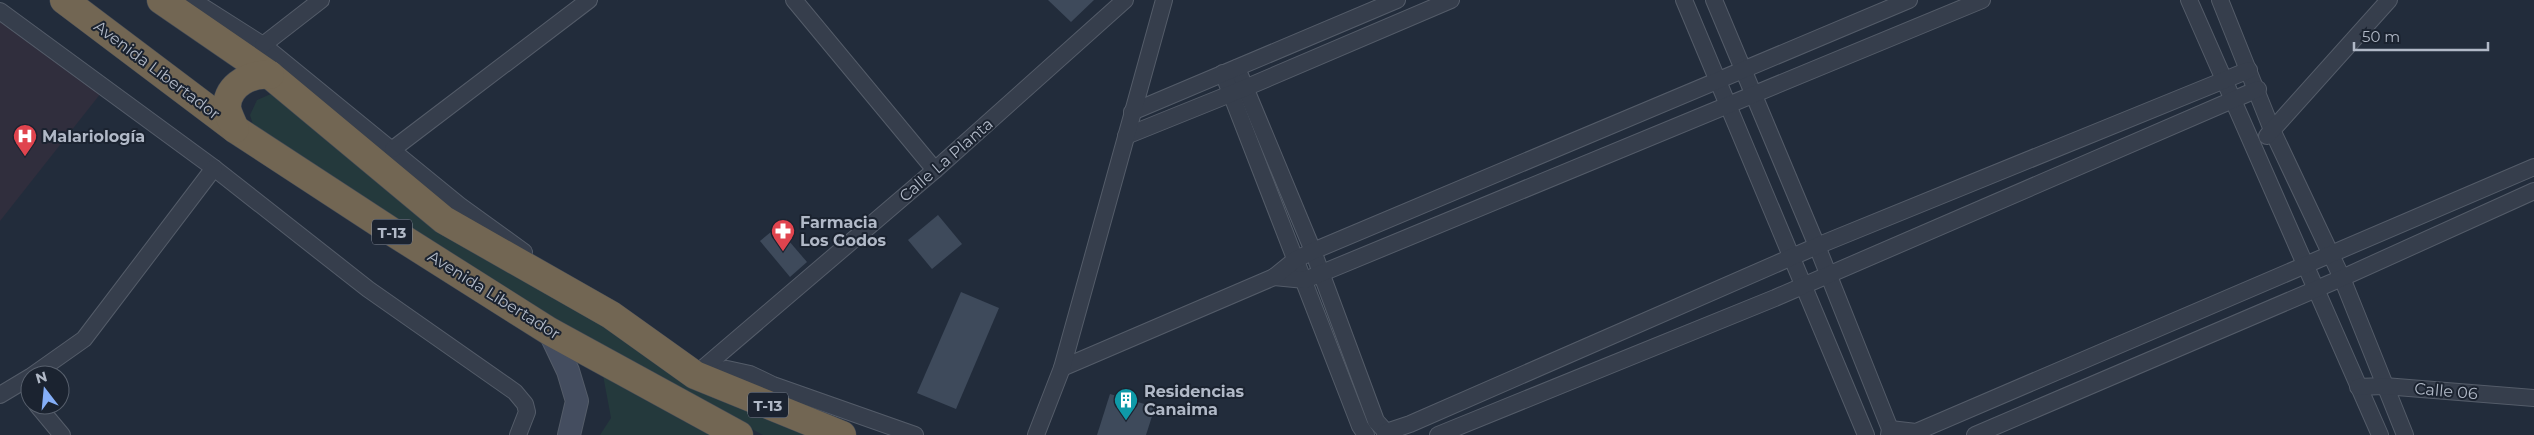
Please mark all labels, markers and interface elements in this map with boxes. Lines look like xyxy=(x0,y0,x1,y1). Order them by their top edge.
street label: Avenida Libertador xyxy=(90,17,224,123)
scale bar xyxy=(2354,20,2488,52)
text: 50 m xyxy=(2362,27,2400,46)
street label: Calle La Planta xyxy=(895,114,997,206)
hospital icon: Malariología xyxy=(12,123,38,157)
place label: Malariología xyxy=(42,127,145,146)
place label: Farmacia Los Godos xyxy=(800,213,886,250)
pharmacy icon: Farmacia Los Godos xyxy=(770,218,796,252)
road number: T-13 xyxy=(372,220,412,244)
street label: Avenida Libertador xyxy=(424,247,564,343)
north arrow xyxy=(20,365,70,415)
text: N xyxy=(33,367,49,388)
street label: Calle 06 xyxy=(2414,379,2479,403)
place label: Residencias Canaima xyxy=(1144,382,1245,419)
building icon: Residencias Canaima xyxy=(1113,387,1139,421)
road number: T-13 xyxy=(748,392,788,418)

